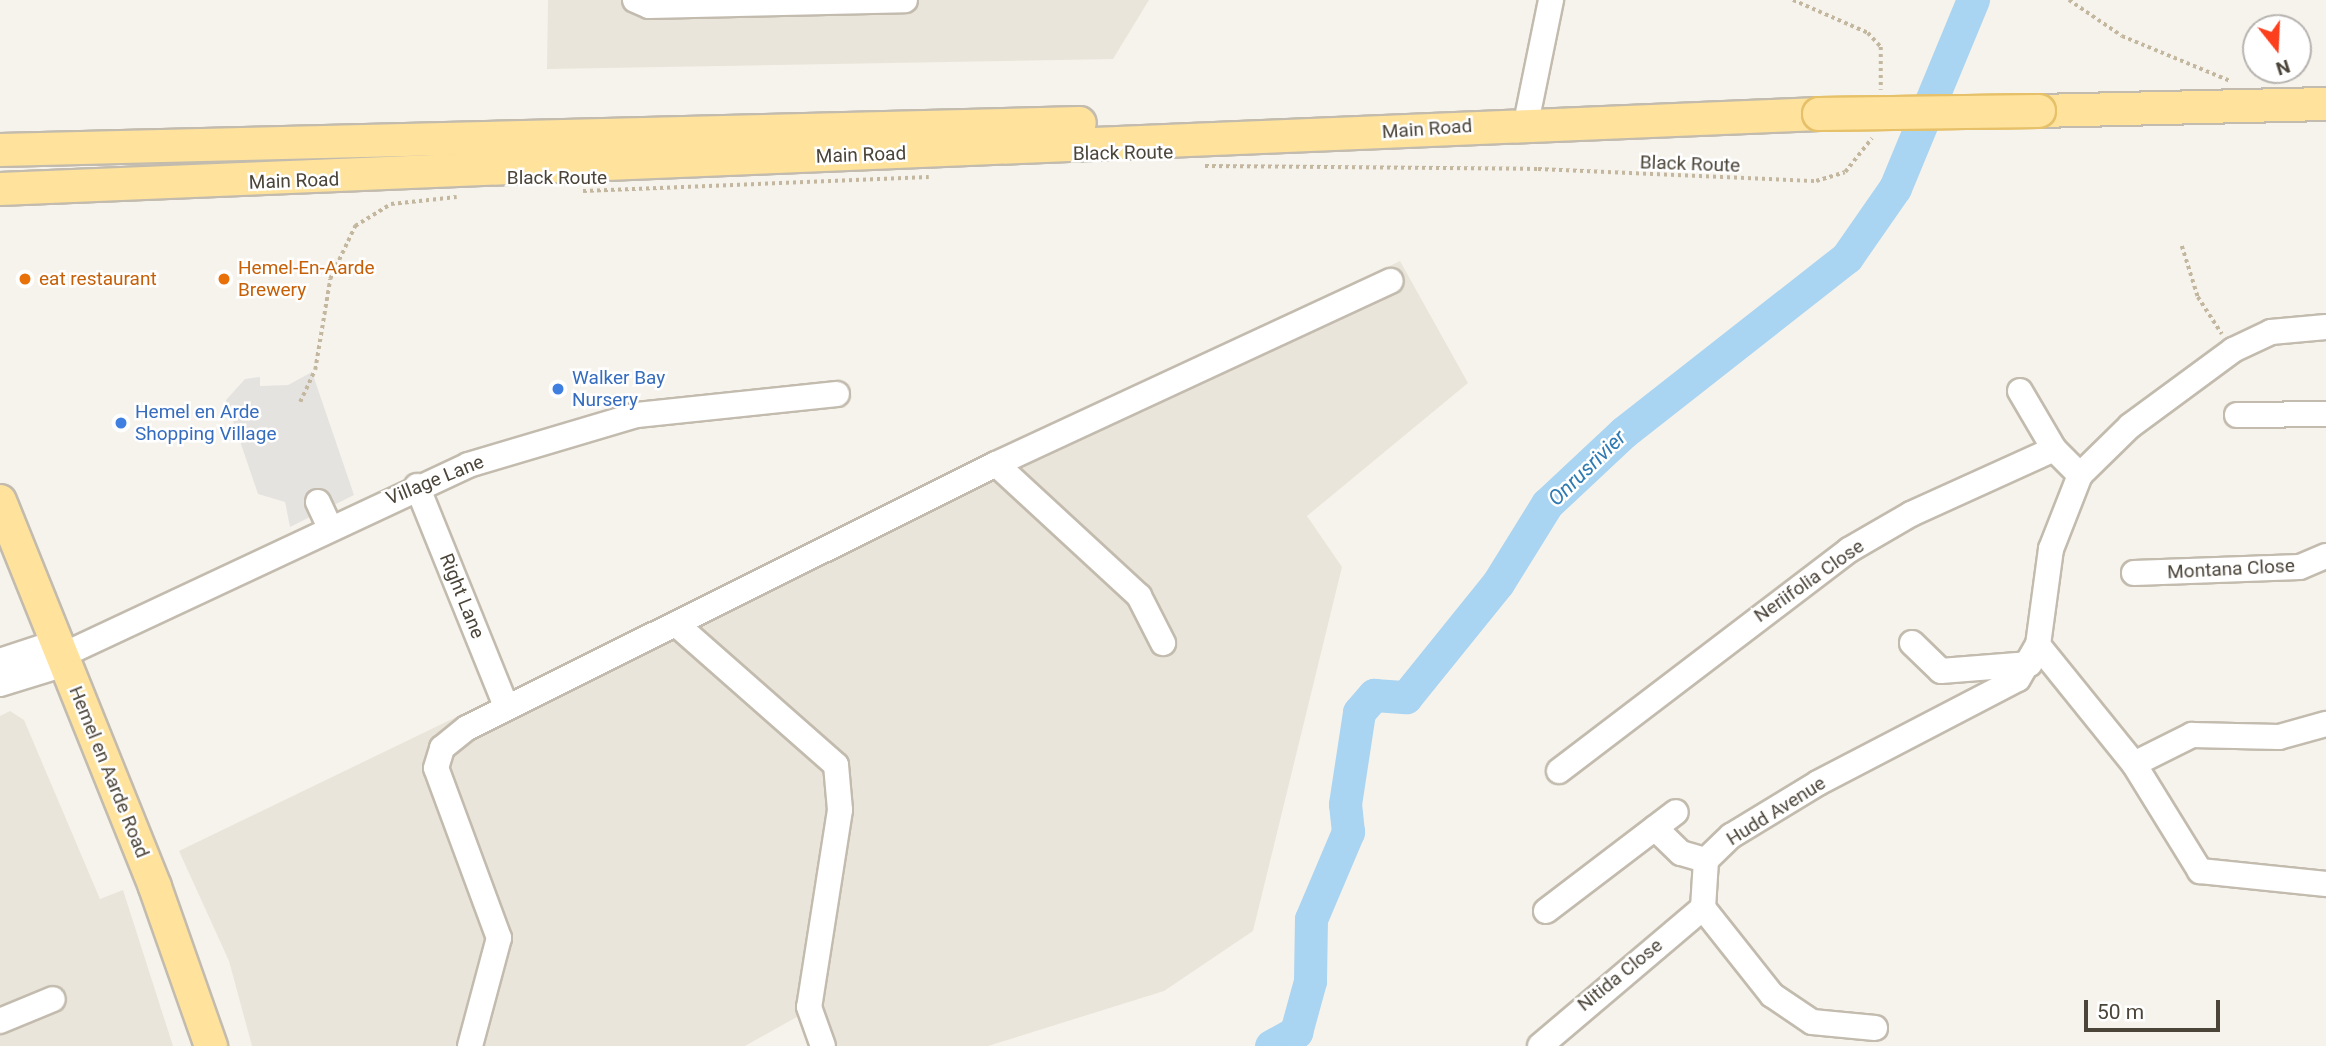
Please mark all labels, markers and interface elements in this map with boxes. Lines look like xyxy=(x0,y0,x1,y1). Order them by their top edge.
north arrow xyxy=(2242,14,2312,84)
text: N xyxy=(2273,55,2293,81)
street label: Main Road xyxy=(1381,114,1473,144)
street label: Black Route xyxy=(1073,141,1173,165)
street label: Main Road xyxy=(815,142,907,168)
street label: Black Route xyxy=(1639,151,1741,177)
street label: Black Route xyxy=(507,167,607,189)
street label: Main Road xyxy=(248,168,340,194)
place label: Hemel-En-Aarde Brewery xyxy=(238,257,375,301)
place label: eat restaurant xyxy=(39,268,157,290)
marker: eat restaurant xyxy=(17,271,33,287)
marker: Hemel-En-Aarde Brewery xyxy=(216,271,232,287)
place label: Walker Bay Nursery xyxy=(572,367,665,411)
marker: Walker Bay Nursery xyxy=(550,381,566,397)
place label: Hemel en Arde Shopping Village xyxy=(135,401,276,445)
marker: Hemel en Arde Shopping Village xyxy=(113,415,129,431)
water label: Onrusrivier xyxy=(1543,425,1631,511)
street label: Village Lane xyxy=(383,450,487,510)
street label: Neriifolia Close xyxy=(1750,535,1868,627)
street label: Right Lane xyxy=(435,550,489,642)
street label: Montana Close xyxy=(2167,554,2295,584)
street label: Hemel en Aarde Road xyxy=(64,683,154,861)
street label: Hudd Avenue xyxy=(1722,772,1830,850)
street label: Nitida Close xyxy=(1573,934,1667,1016)
scale bar xyxy=(2088,986,2224,1030)
text: 50 m xyxy=(2097,1000,2144,1024)

